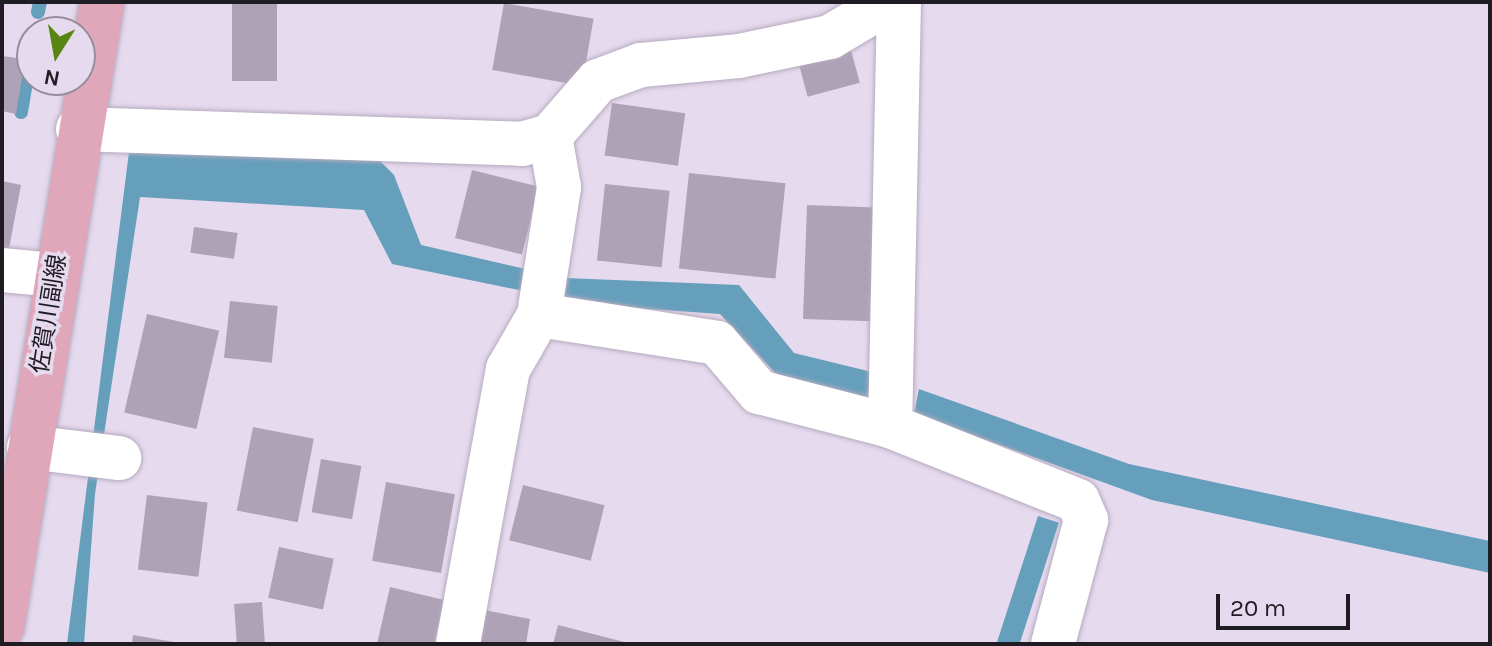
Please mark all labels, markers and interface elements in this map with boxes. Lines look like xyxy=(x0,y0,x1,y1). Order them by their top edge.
north arrow xyxy=(16,16,96,96)
text: N xyxy=(42,63,62,92)
street label: 佐賀川副線 xyxy=(25,252,73,376)
scale bar xyxy=(1220,578,1354,628)
text: 20 m xyxy=(1230,594,1286,622)

